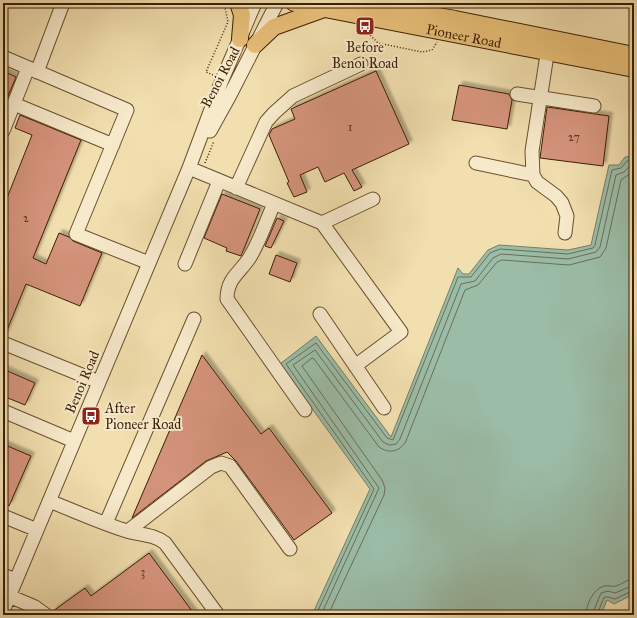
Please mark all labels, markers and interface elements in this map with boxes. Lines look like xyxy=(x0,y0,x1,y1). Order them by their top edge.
bus stop icon: Before Benoi Road xyxy=(354,15,376,37)
street label: Pioneer Road xyxy=(425,21,503,52)
place label: Before Benoi Road xyxy=(332,39,398,72)
street label: Benoi Road xyxy=(197,44,244,111)
house number: 1 xyxy=(348,120,353,134)
house number: 27 xyxy=(568,130,580,144)
house number: 2 xyxy=(23,211,29,225)
street label: Benoi Road xyxy=(62,348,103,416)
place label: After Pioneer Road xyxy=(104,400,181,433)
bus stop icon: After Pioneer Road xyxy=(80,405,102,427)
house number: 3 xyxy=(141,565,146,579)

